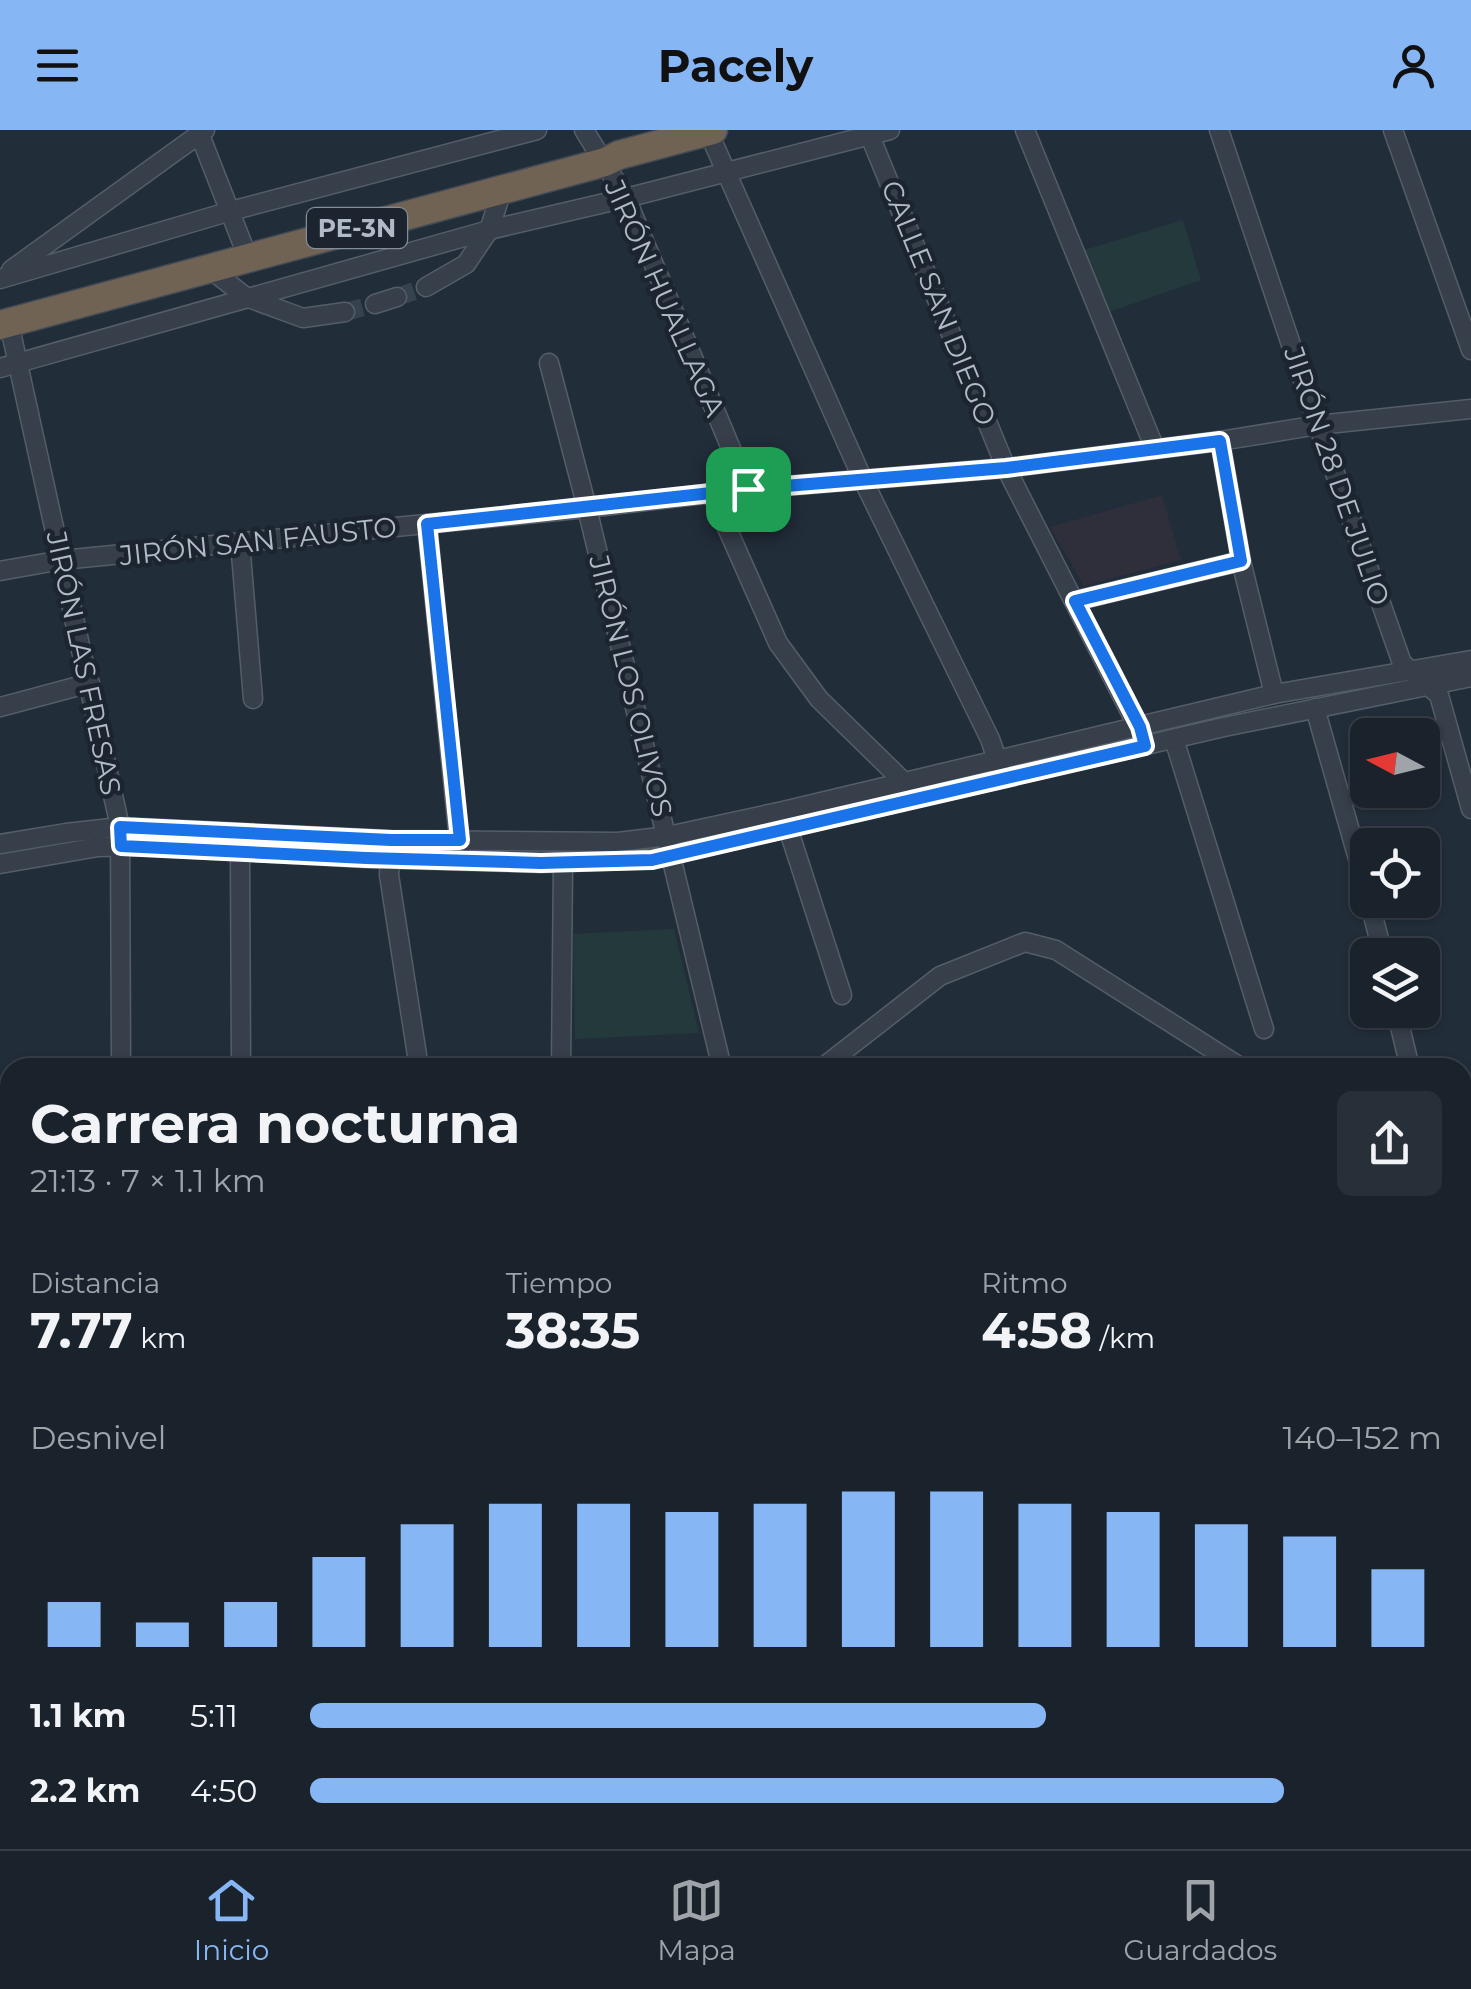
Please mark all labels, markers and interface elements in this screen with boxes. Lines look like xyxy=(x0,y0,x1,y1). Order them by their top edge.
icon: menu xyxy=(30,38,85,93)
text: Pacely xyxy=(658,38,813,93)
icon: person xyxy=(1386,38,1441,93)
street label: JIRÓN HUALLAGA xyxy=(597,174,733,422)
street label: CALLE SAN DIEGO xyxy=(874,176,1004,430)
road number: PE-3N xyxy=(307,208,407,248)
street label: JIRÓN 28 DE JULIO xyxy=(1276,341,1397,610)
pin xyxy=(706,447,791,532)
icon: arrive xyxy=(721,462,776,517)
street label: JIRÓN SAN FAUSTO xyxy=(117,510,398,573)
street label: JIRÓN LAS FRESAS xyxy=(39,527,129,798)
street label: JIRÓN LOS OLIVOS xyxy=(582,551,680,820)
north arrow xyxy=(1350,718,1440,808)
map controls xyxy=(1350,718,1440,1028)
button: locate xyxy=(1350,828,1440,918)
button: layers xyxy=(1350,938,1440,1028)
text: Carrera nocturna xyxy=(30,1090,520,1157)
button: share xyxy=(1337,1091,1442,1196)
text: 21:13 · 7 × 1.1 km xyxy=(30,1161,266,1200)
text: Distancia xyxy=(30,1266,160,1300)
text: Tiempo xyxy=(506,1266,612,1300)
text: Ritmo xyxy=(981,1266,1068,1300)
text: 7.77 xyxy=(30,1300,133,1361)
text: 38:35 xyxy=(506,1300,640,1361)
text: 4:58 xyxy=(981,1300,1092,1361)
text: km xyxy=(133,1321,186,1355)
text: /km xyxy=(1092,1321,1155,1355)
text: Desnivel xyxy=(30,1418,166,1457)
text: 140–152 m xyxy=(1282,1418,1442,1457)
text: 1.1 km xyxy=(30,1696,126,1735)
text: 5:11 xyxy=(190,1696,238,1735)
text: 2.2 km xyxy=(30,1771,140,1810)
text: 4:50 xyxy=(190,1771,257,1810)
tab: Inicio xyxy=(194,1873,269,1967)
tab: Mapa xyxy=(657,1873,736,1967)
tab: Guardados xyxy=(1124,1873,1277,1967)

